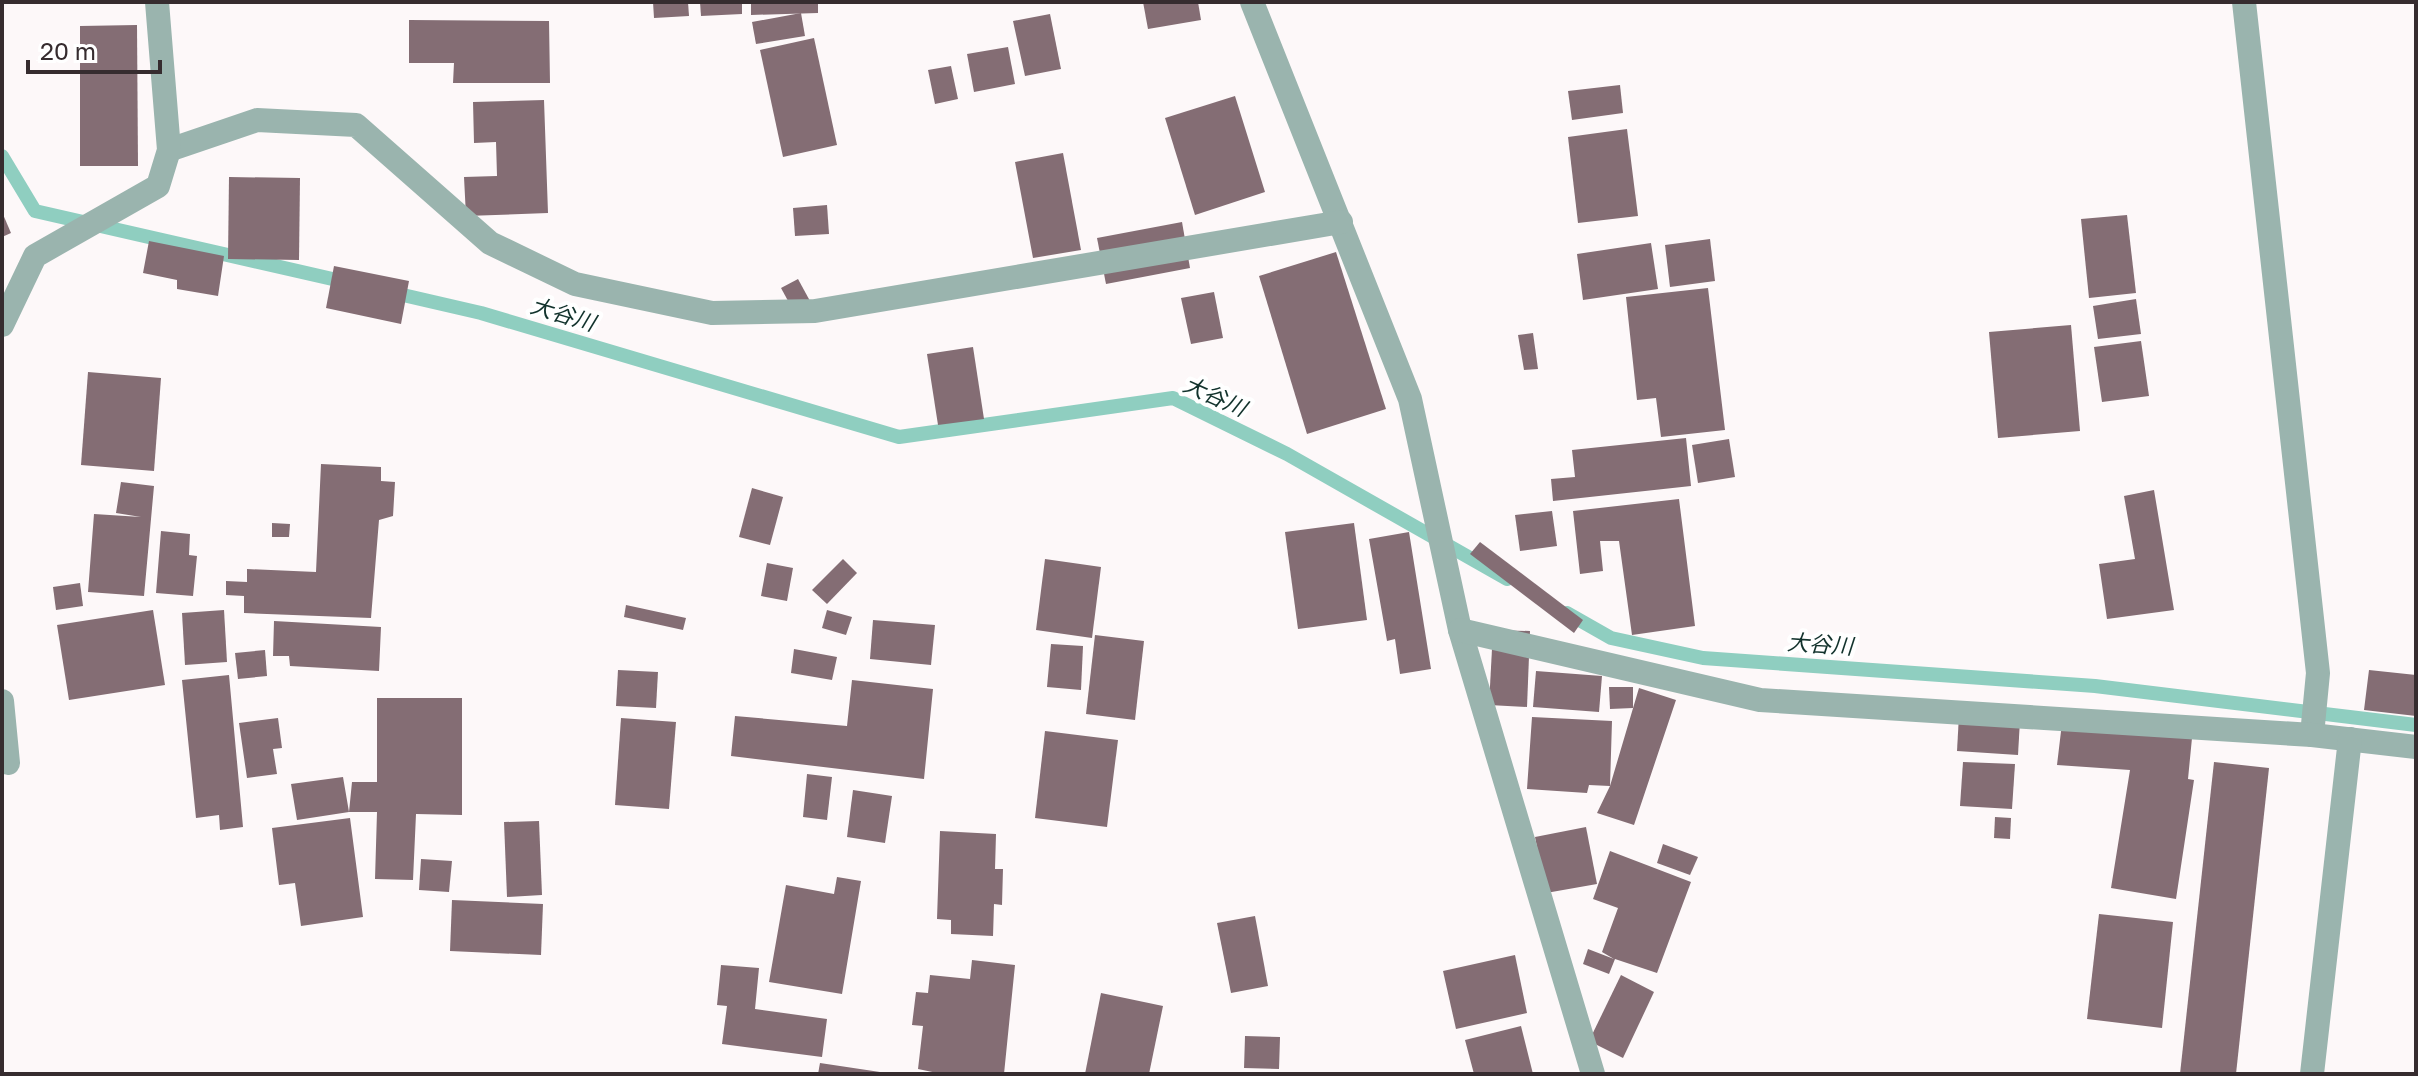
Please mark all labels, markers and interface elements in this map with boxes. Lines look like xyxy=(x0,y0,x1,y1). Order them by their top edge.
scale bar xyxy=(28,24,160,74)
text: 20 m xyxy=(40,36,96,65)
water label: 大谷川 xyxy=(528,291,601,337)
water label: 大谷川 xyxy=(1180,370,1253,422)
water label: 大谷川 xyxy=(1786,628,1856,659)

